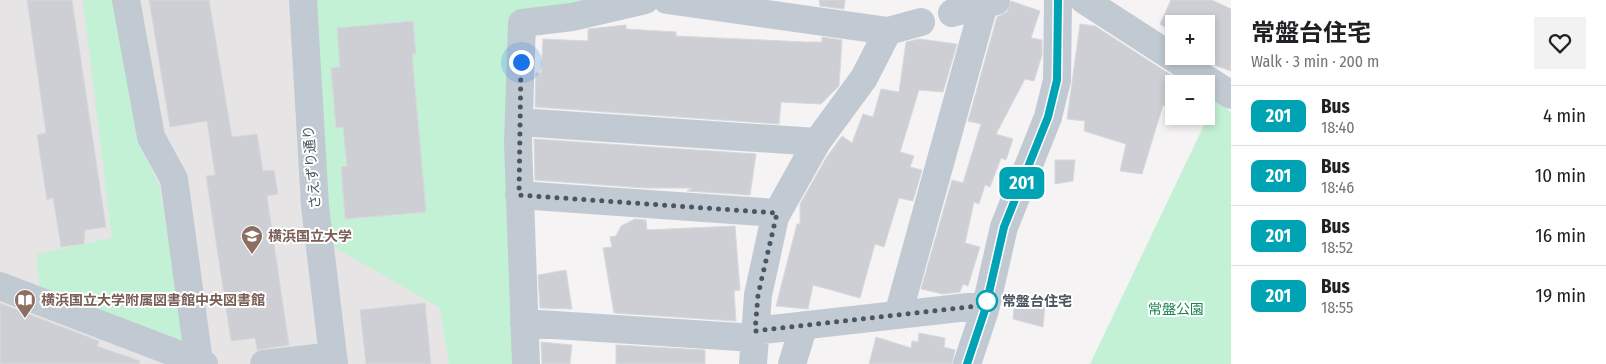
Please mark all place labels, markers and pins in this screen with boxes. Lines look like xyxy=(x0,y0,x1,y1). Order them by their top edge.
school or university icon: 横浜国立大学 xyxy=(240,224,264,255)
place label: 横浜国立大学 xyxy=(268,228,352,245)
library icon: 横浜国立大学附属図書館中央図書館 xyxy=(13,288,37,319)
marker: 常盤台住宅 xyxy=(976,290,998,312)
place label: 横浜国立大学附属図書館中央図書館 xyxy=(41,292,265,309)
place label: 常盤台住宅 xyxy=(1002,293,1072,310)

